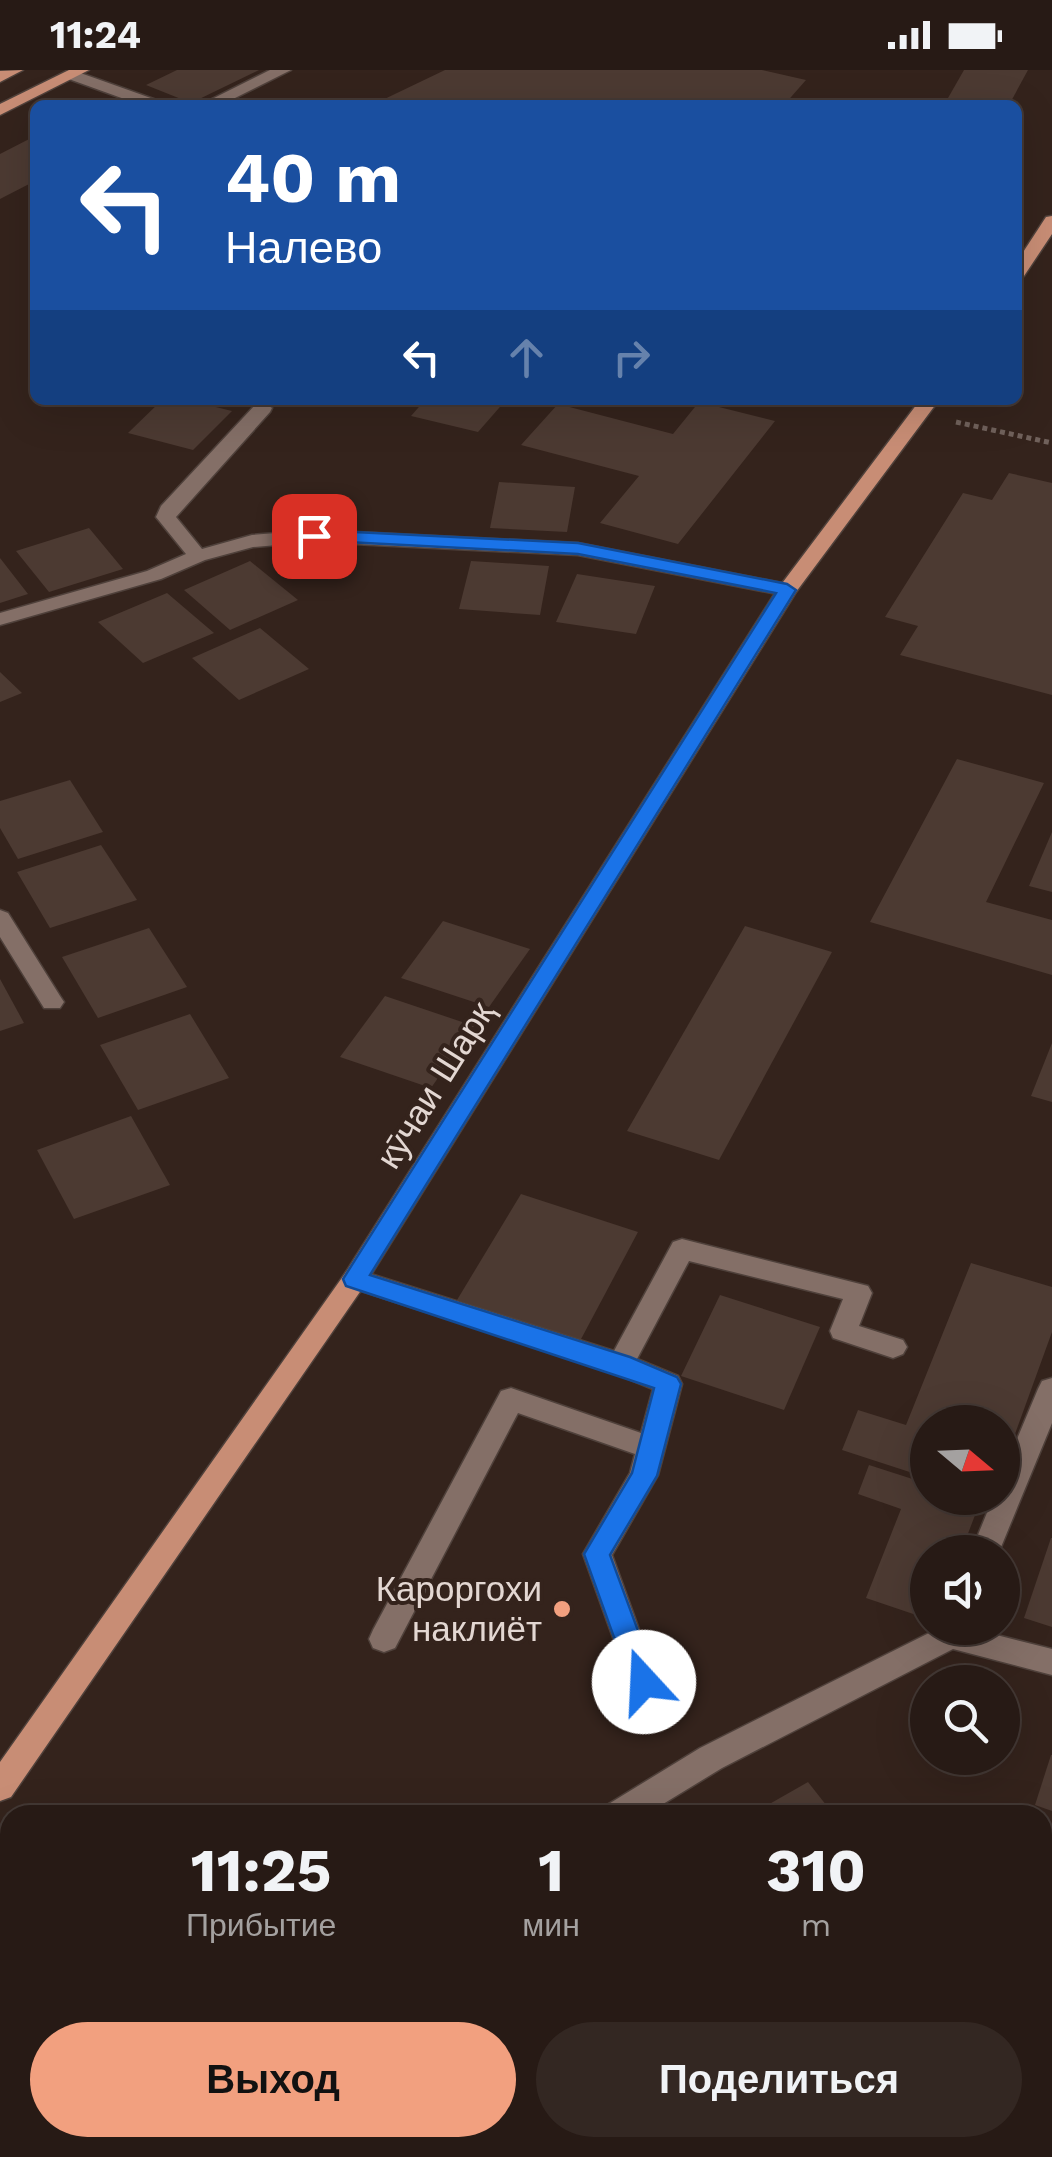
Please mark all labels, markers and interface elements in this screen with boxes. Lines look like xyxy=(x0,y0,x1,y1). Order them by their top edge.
text: 11:24 xyxy=(50,13,141,57)
text: 40 m xyxy=(225,137,401,219)
icon: left xyxy=(60,140,190,270)
text: Налево xyxy=(225,221,382,274)
icon: left xyxy=(394,330,449,385)
icon: ahead xyxy=(499,330,554,385)
icon: right xyxy=(604,330,659,385)
pin xyxy=(272,494,357,579)
icon: arrive xyxy=(287,509,342,564)
street label: кӯчаи Шарқ xyxy=(367,993,503,1176)
north arrow xyxy=(910,1405,1020,1515)
map controls xyxy=(910,1405,1020,1775)
button: sound xyxy=(910,1535,1020,1645)
place label: Кароргохи наклиёт xyxy=(376,1568,542,1650)
marker: Кароргохи наклиёт xyxy=(551,1598,573,1620)
position arrow xyxy=(592,1630,696,1734)
button: search xyxy=(910,1665,1020,1775)
text: 11:25 xyxy=(191,1835,331,1906)
text: 1 xyxy=(538,1835,564,1906)
text: 310 xyxy=(766,1835,866,1906)
text: Прибытие xyxy=(186,1906,336,1944)
text: мин xyxy=(522,1906,580,1944)
text: m xyxy=(801,1906,831,1944)
button: Выход xyxy=(30,2022,516,2137)
button: Поделиться xyxy=(536,2022,1022,2137)

